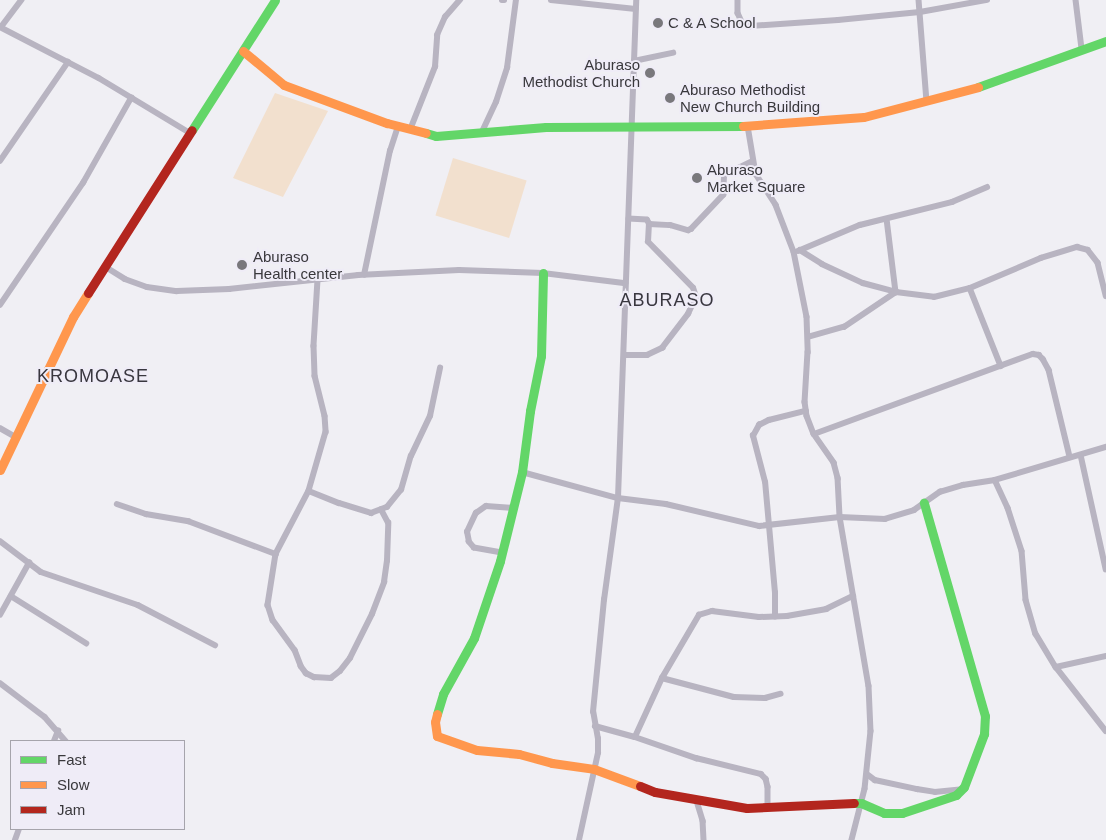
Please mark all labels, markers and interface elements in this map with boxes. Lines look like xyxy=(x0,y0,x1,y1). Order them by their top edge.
place label: C & A School xyxy=(668,14,757,32)
marker: C & A School xyxy=(652,17,664,29)
place label: Aburaso Methodist Church xyxy=(522,55,640,90)
marker: Aburaso Methodist Church xyxy=(644,67,656,79)
place label: Aburaso Methodist New Church Building xyxy=(680,80,820,115)
marker: Aburaso Methodist New Church Building xyxy=(664,92,676,104)
place label: Aburaso Market Square xyxy=(707,160,805,195)
marker: Aburaso Market Square xyxy=(691,172,703,184)
place label: Aburaso Health center xyxy=(253,247,342,282)
marker: Aburaso Health center xyxy=(235,258,249,272)
district label: ABURASO xyxy=(619,289,715,311)
district label: KROMOASE xyxy=(36,365,150,387)
legend xyxy=(10,740,185,830)
text: Fast xyxy=(57,751,86,768)
text: Slow xyxy=(57,776,90,793)
text: Jam xyxy=(57,801,85,818)

